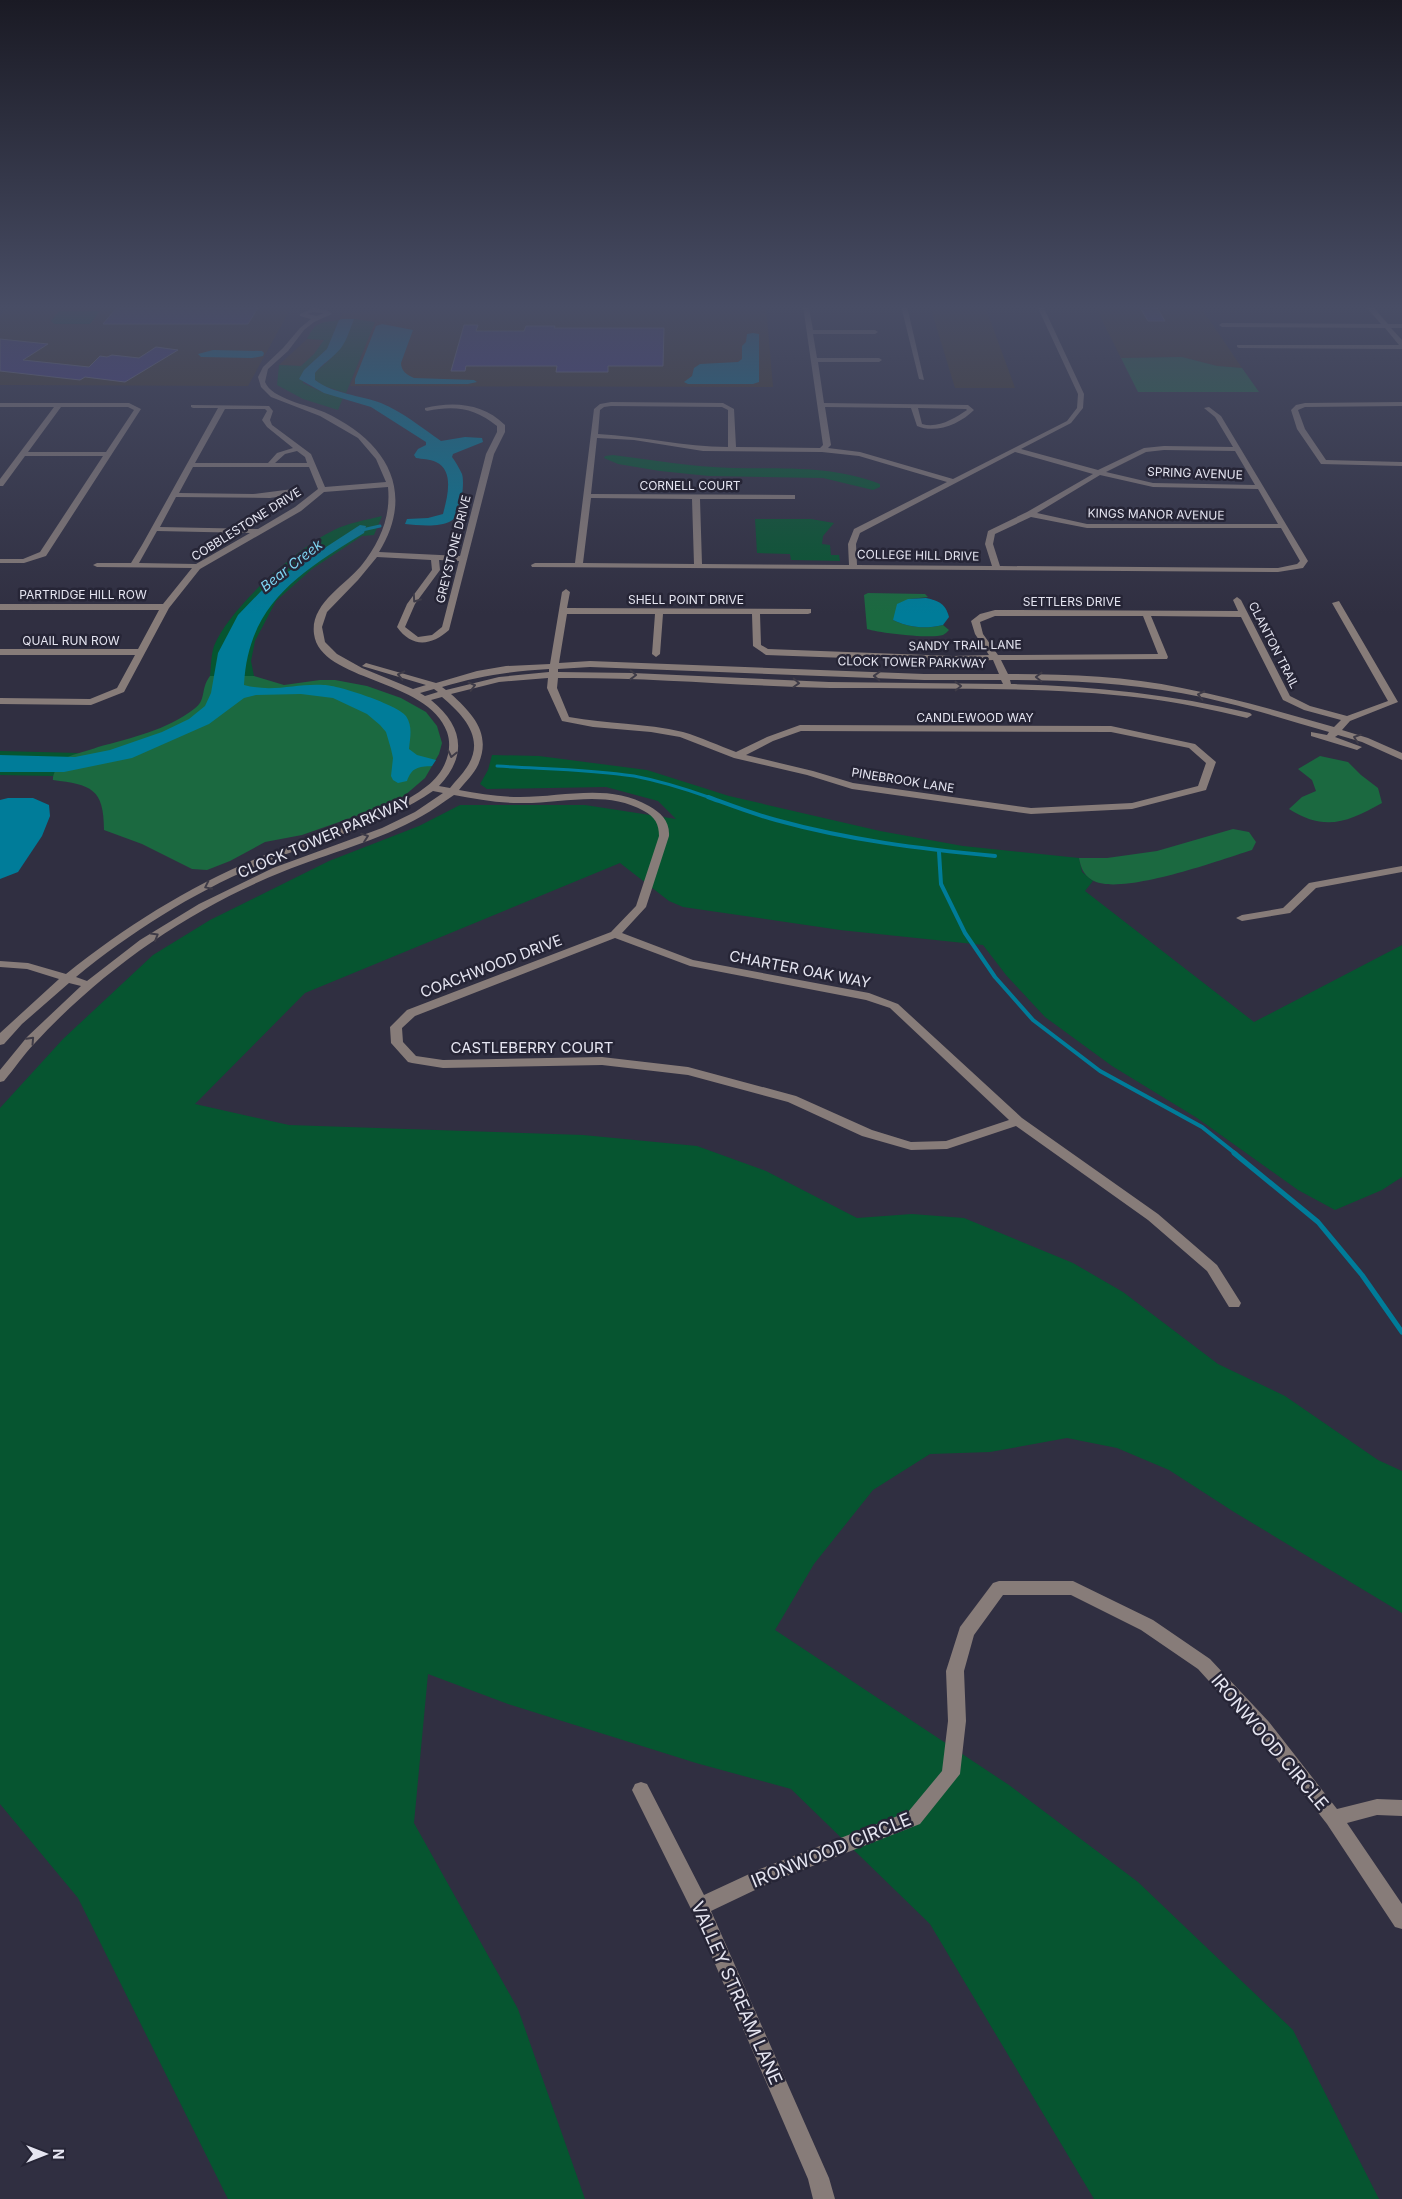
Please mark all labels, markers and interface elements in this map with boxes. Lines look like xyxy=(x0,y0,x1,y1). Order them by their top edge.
street label: SPRING AVENUE xyxy=(1147,464,1243,482)
street label: CORNELL COURT xyxy=(639,478,741,493)
street label: COBBLESTONE DRIVE xyxy=(188,484,304,564)
street label: GREYSTONE DRIVE xyxy=(432,493,474,605)
street label: KINGS MANOR AVENUE xyxy=(1087,505,1225,523)
water label: Bear Creek xyxy=(257,535,326,595)
street label: COLLEGE HILL DRIVE xyxy=(857,546,979,564)
street label: PARTRIDGE HILL ROW xyxy=(19,587,147,602)
street label: SHELL POINT DRIVE xyxy=(628,592,744,607)
one-way arrow xyxy=(413,593,422,603)
street label: SETTLERS DRIVE xyxy=(1023,594,1121,609)
street label: CLANTON TRAIL xyxy=(1246,599,1302,691)
street label: QUAIL RUN ROW xyxy=(22,633,120,648)
street label: SANDY TRAIL LANE xyxy=(908,637,1022,653)
street label: CLOCK TOWER PARKWAY xyxy=(837,653,987,671)
one-way arrow xyxy=(396,670,405,681)
one-way arrow xyxy=(630,670,638,681)
one-way arrow xyxy=(873,671,880,681)
one-way arrow xyxy=(1035,672,1043,682)
one-way arrow xyxy=(792,677,800,688)
one-way arrow xyxy=(467,681,475,691)
one-way arrow xyxy=(954,681,962,692)
one-way arrow xyxy=(1196,690,1205,701)
street label: CANDLEWOOD WAY xyxy=(916,710,1034,725)
one-way arrow xyxy=(1354,734,1362,744)
one-way arrow xyxy=(447,750,458,759)
street label: PINEBROOK LANE xyxy=(851,764,955,796)
street label: CLOCK TOWER PARKWAY xyxy=(235,792,413,882)
one-way arrow xyxy=(360,833,369,843)
one-way arrow xyxy=(204,880,213,891)
street label: COACHWOOD DRIVE xyxy=(417,930,565,1002)
one-way arrow xyxy=(150,932,159,942)
street label: CHARTER OAK WAY xyxy=(728,946,872,992)
one-way arrow xyxy=(25,1037,34,1046)
street label: CASTLEBERRY COURT xyxy=(451,1038,613,1057)
street label: IRONWOOD CIRCLE xyxy=(1207,1670,1333,1814)
street label: IRONWOOD CIRCLE xyxy=(748,1808,914,1892)
street label: VALLEY STREAM LANE xyxy=(687,1898,787,2088)
north arrow xyxy=(20,2129,70,2179)
text: N xyxy=(50,2149,67,2159)

